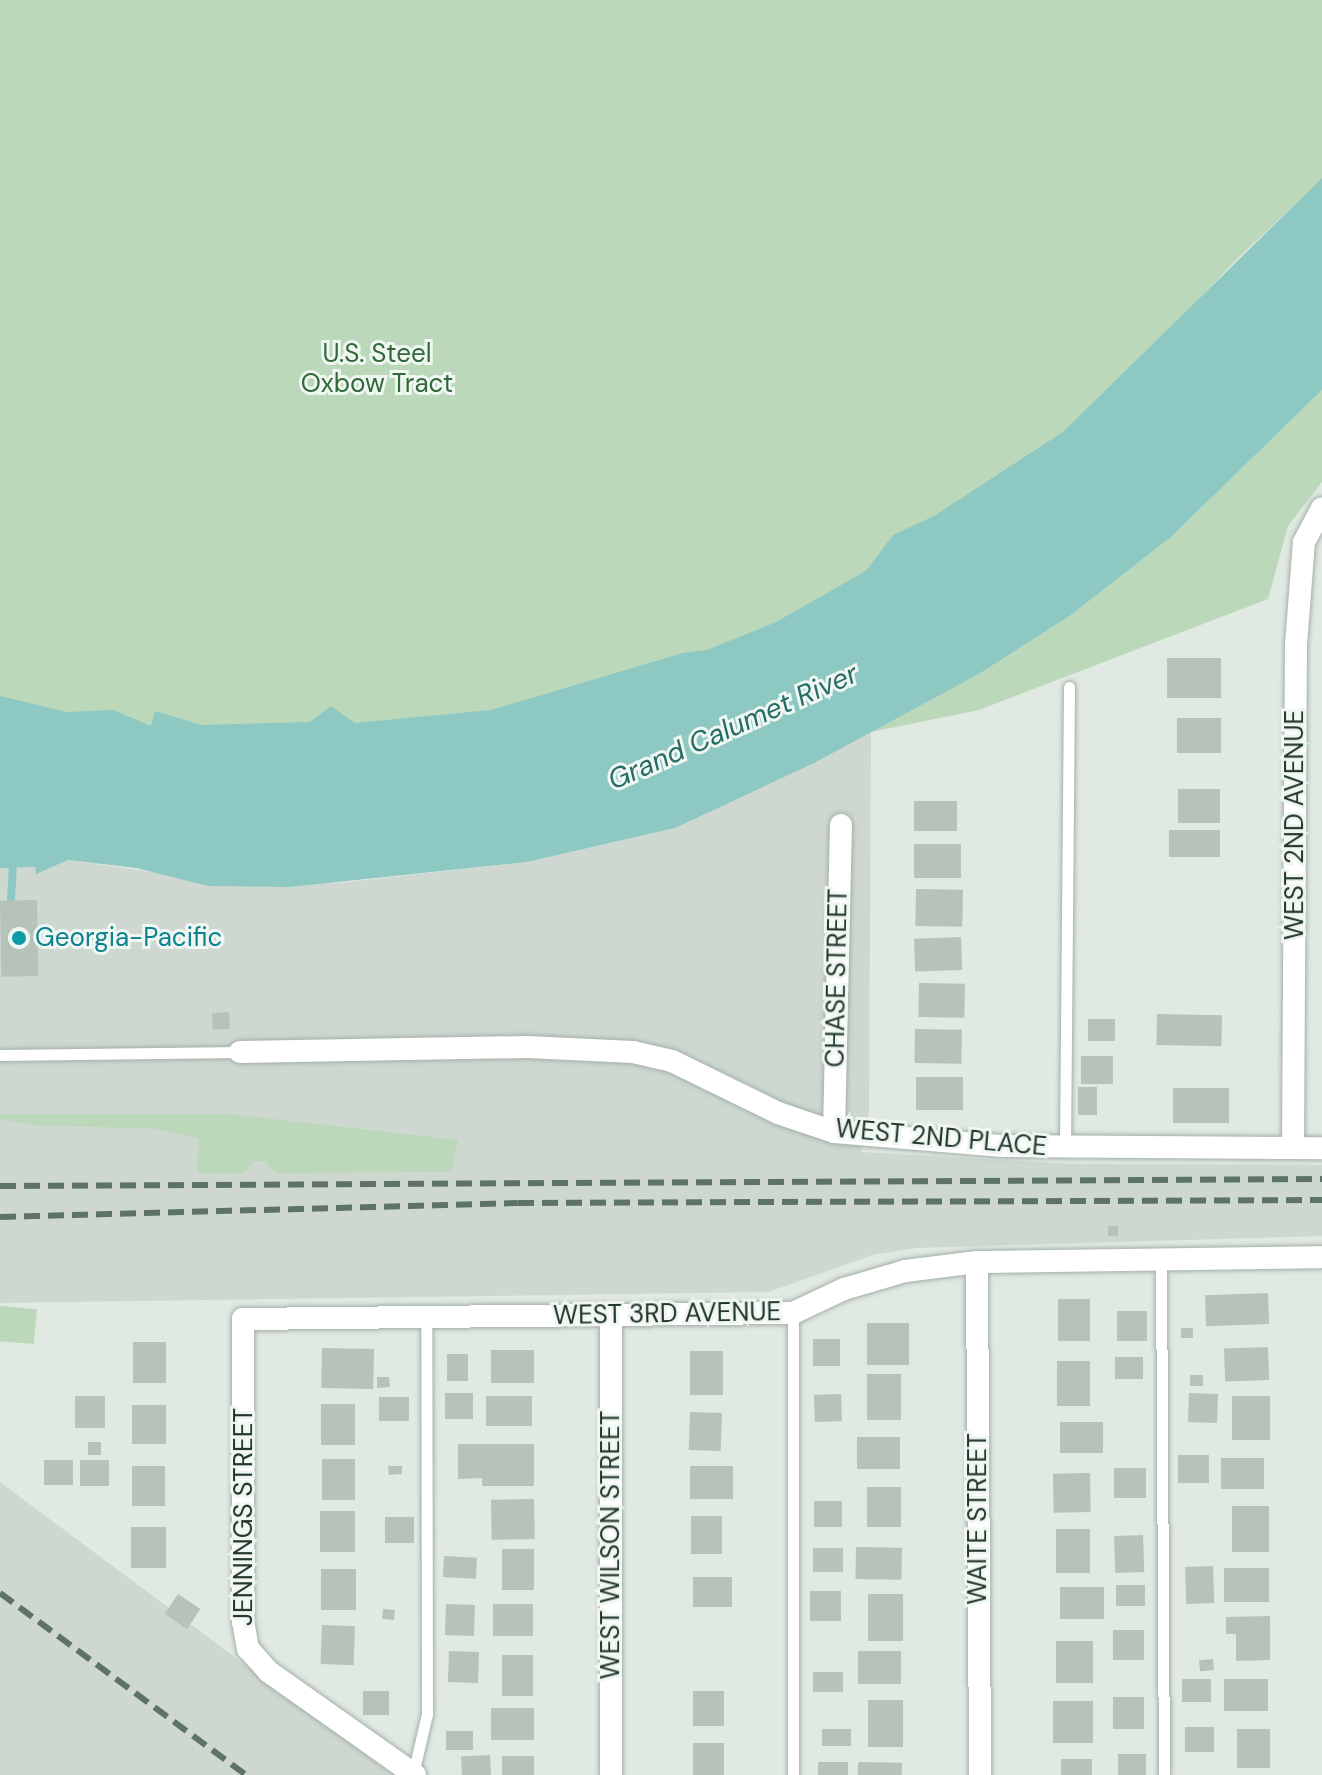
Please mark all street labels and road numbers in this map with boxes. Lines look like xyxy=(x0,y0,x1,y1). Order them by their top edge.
street label: WEST 2ND AVENUE xyxy=(1279,710,1311,940)
street label: CHASE STREET xyxy=(820,888,854,1068)
street label: WEST 2ND PLACE xyxy=(834,1113,1048,1163)
street label: WEST 3RD AVENUE xyxy=(553,1296,781,1332)
street label: JENNINGS STREET xyxy=(228,1408,260,1626)
street label: WEST WILSON STREET xyxy=(595,1411,627,1679)
street label: WAITE STREET xyxy=(962,1433,994,1605)

